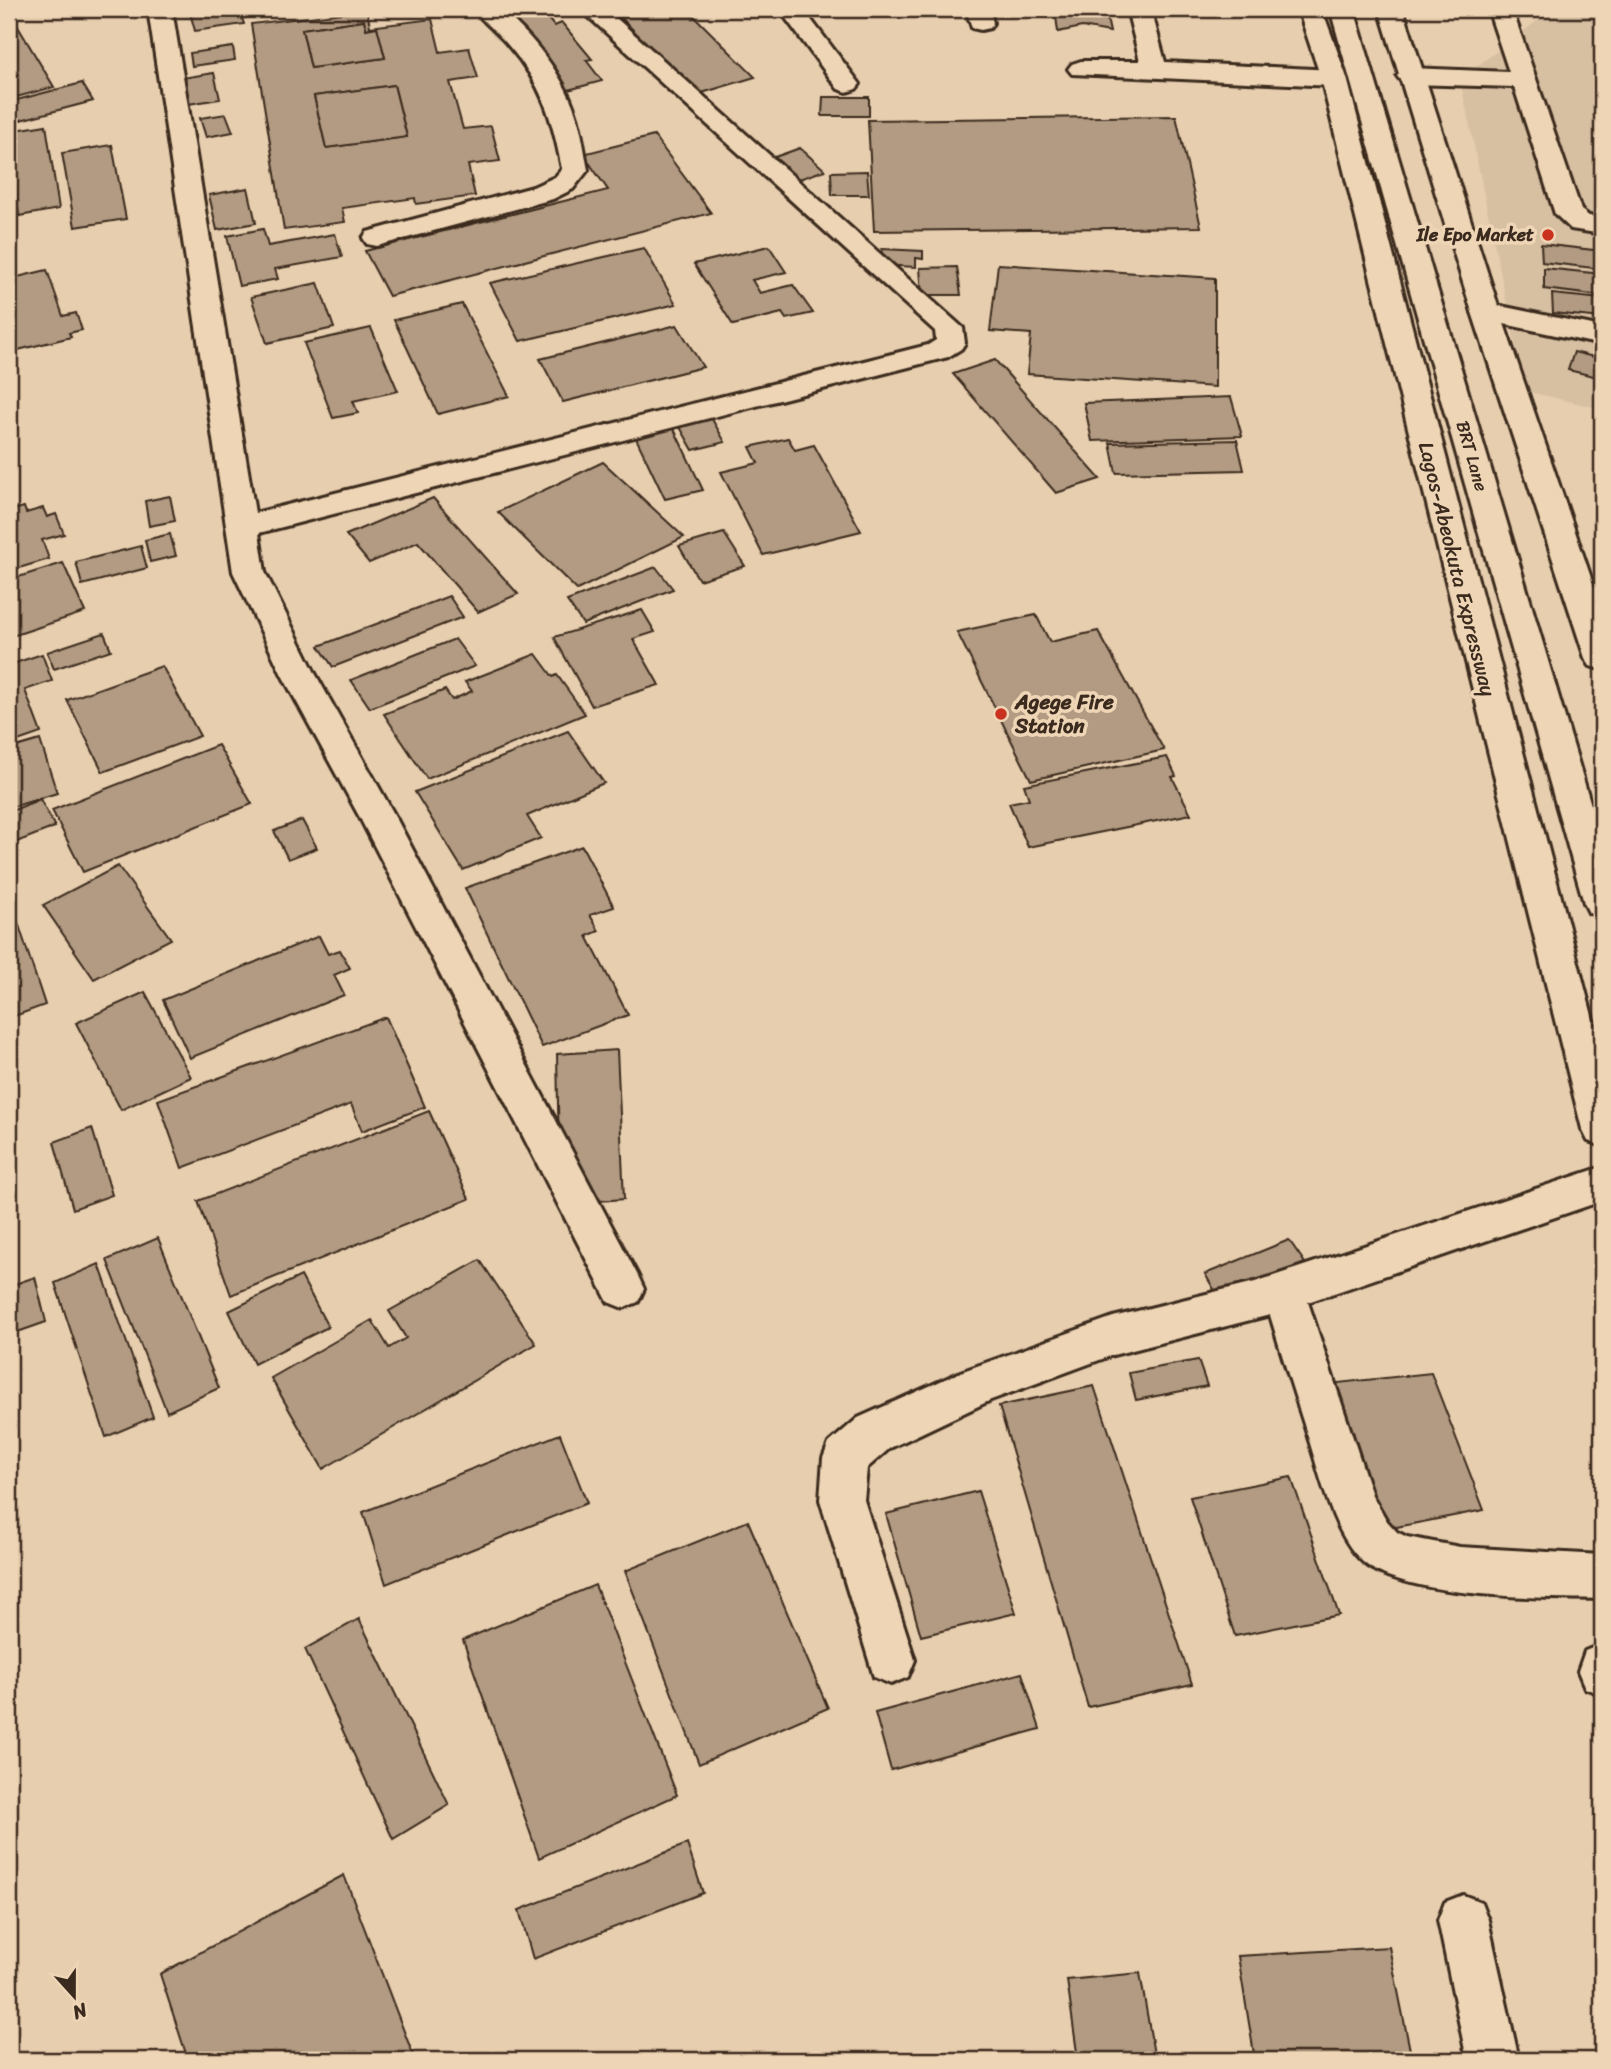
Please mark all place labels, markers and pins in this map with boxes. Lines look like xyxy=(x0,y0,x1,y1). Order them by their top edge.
place label: Ile Epo Market xyxy=(1416,219,1534,251)
marker: Ile Epo Market xyxy=(1540,227,1556,243)
place label: Agege Fire Station xyxy=(1014,683,1114,745)
marker: Agege Fire Station xyxy=(993,706,1009,722)

